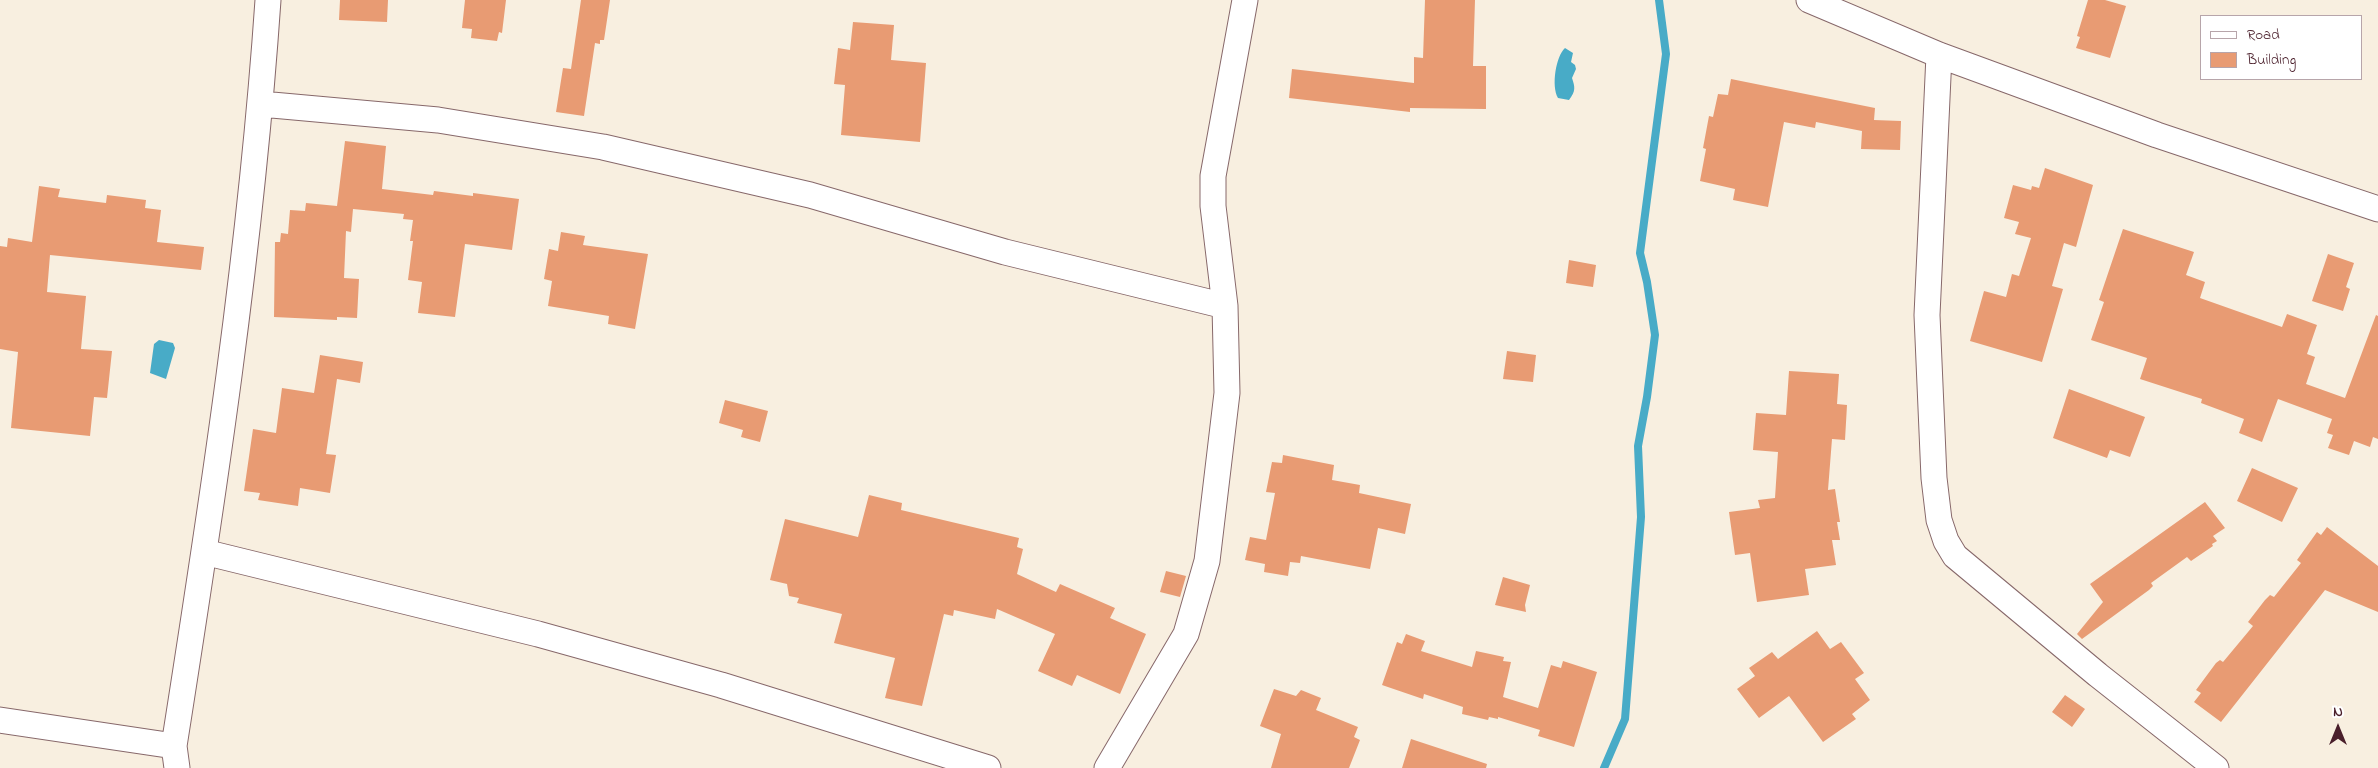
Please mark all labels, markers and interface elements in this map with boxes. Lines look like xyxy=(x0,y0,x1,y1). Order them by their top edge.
legend xyxy=(2200,15,2363,80)
text: Road xyxy=(2247,24,2280,46)
text: Building xyxy=(2247,49,2296,71)
text: N xyxy=(2333,702,2343,723)
north arrow xyxy=(2313,703,2363,753)

